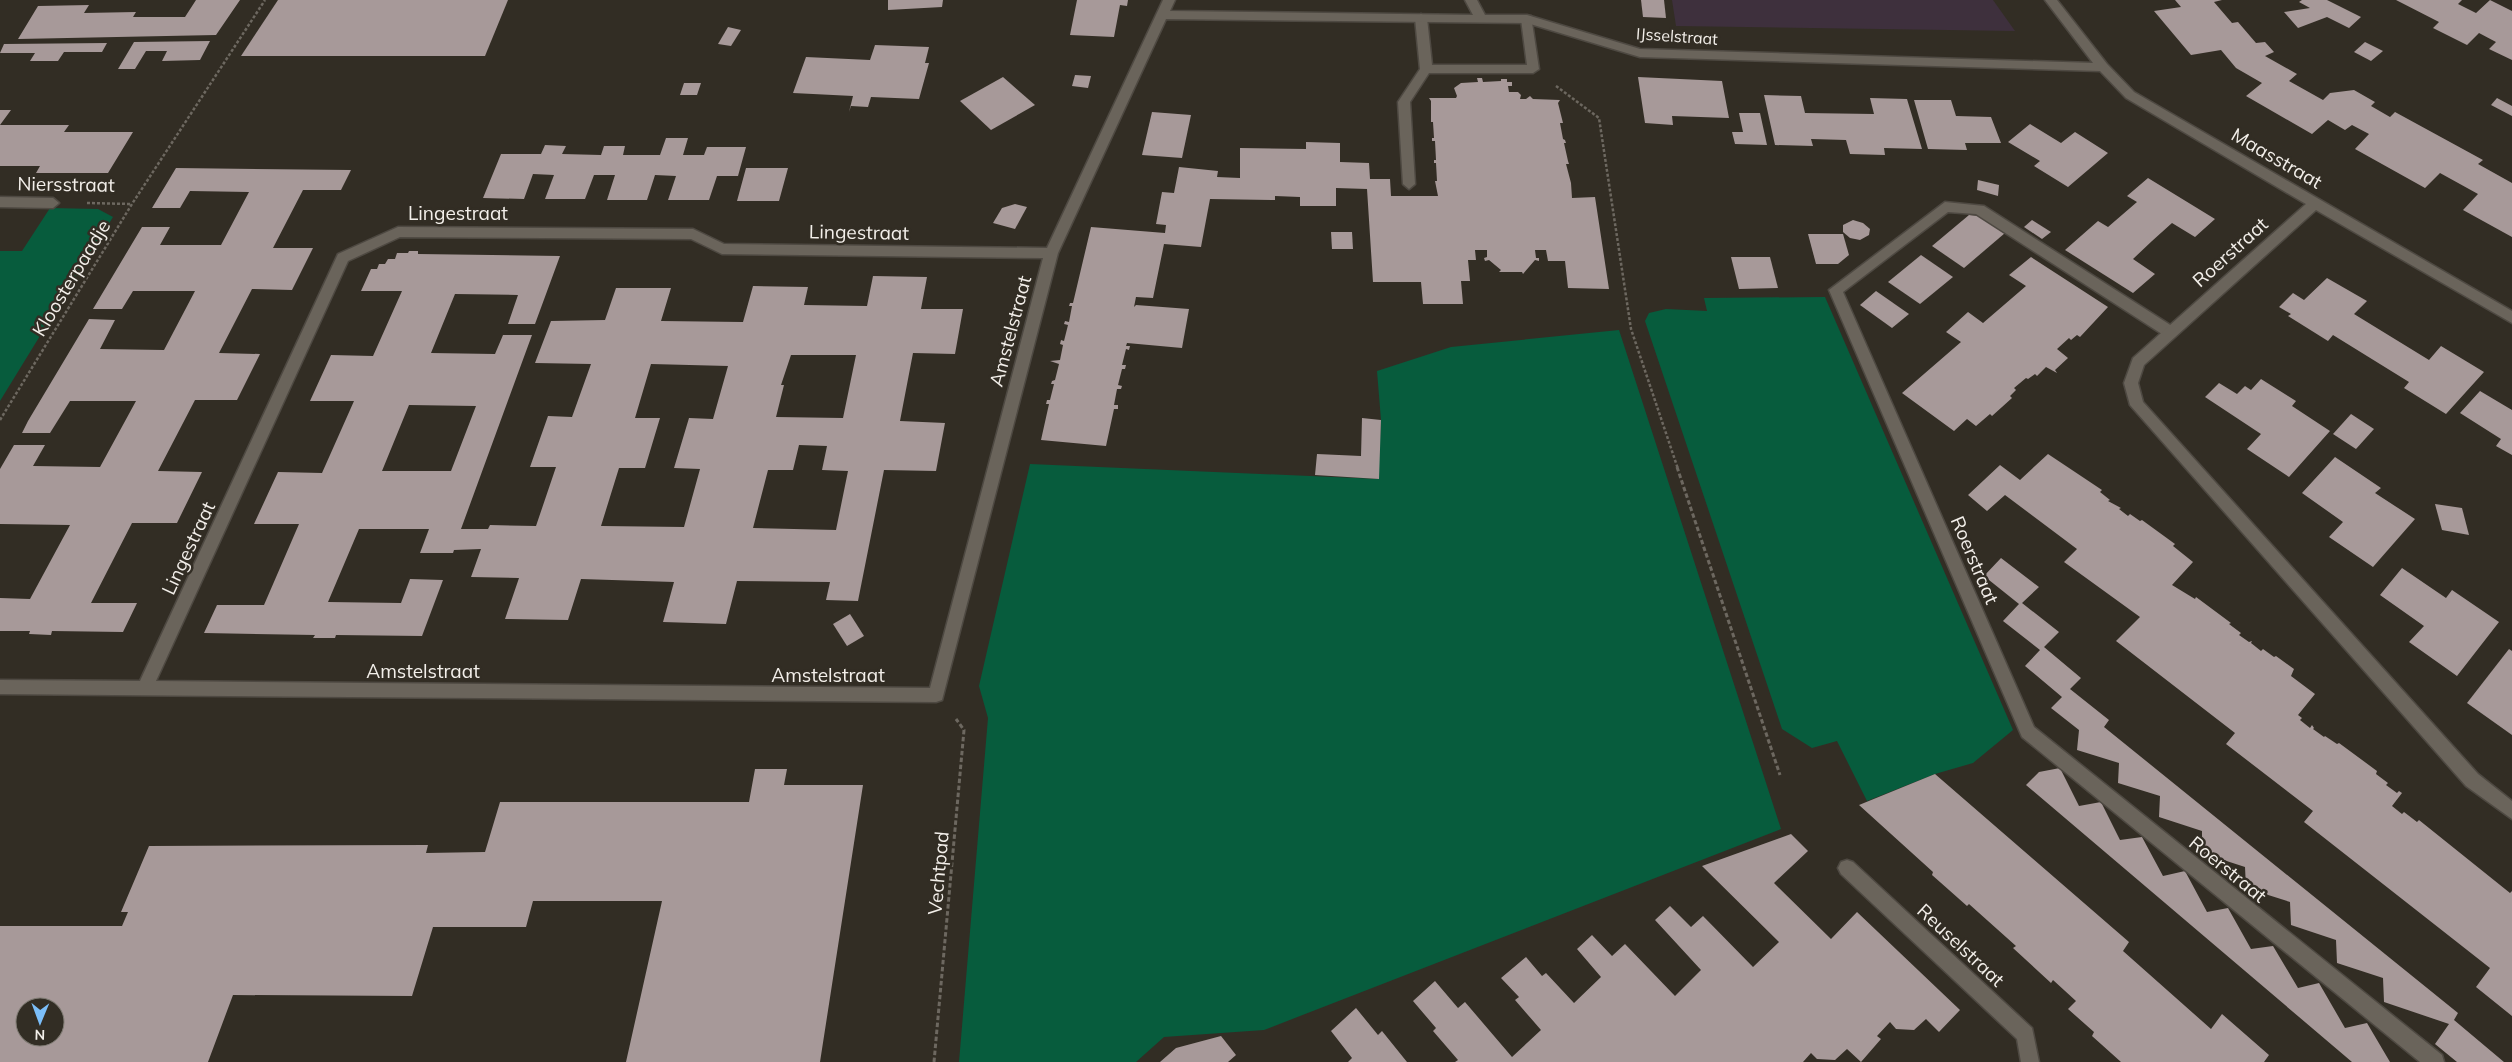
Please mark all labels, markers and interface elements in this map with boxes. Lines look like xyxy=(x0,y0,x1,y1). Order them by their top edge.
street label: IJsselstraat xyxy=(1636,23,1719,49)
street label: Maasstraat xyxy=(2227,122,2327,194)
street label: Niersstraat xyxy=(17,171,115,197)
street label: Lingestraat xyxy=(408,201,508,225)
street label: Roerstraat xyxy=(2187,212,2273,292)
street label: Kloosterpaadje xyxy=(27,215,115,341)
street label: Lingestraat xyxy=(809,219,910,245)
street label: Amstelstraat xyxy=(984,273,1036,389)
street label: Lingestraat xyxy=(156,497,220,598)
street label: Roerstraat xyxy=(1946,512,2004,608)
street label: Amstelstraat xyxy=(366,659,480,683)
street label: Amstelstraat xyxy=(771,663,885,687)
street label: Vechtpad xyxy=(922,830,954,916)
street label: Roerstraat xyxy=(2184,830,2272,908)
street label: Reuselstraat xyxy=(1912,898,2010,992)
north arrow xyxy=(15,997,65,1047)
text: N xyxy=(34,1026,45,1044)

